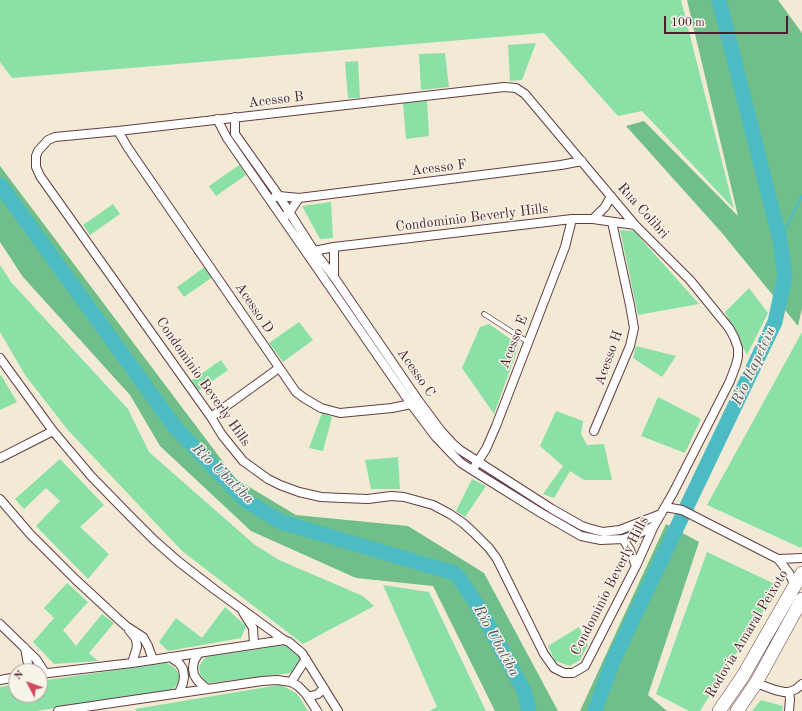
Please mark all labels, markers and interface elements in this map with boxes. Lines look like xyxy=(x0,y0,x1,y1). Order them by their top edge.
scale bar xyxy=(666,8,790,34)
text: 100 m xyxy=(671,17,705,29)
street label: Acesso B xyxy=(247,88,305,112)
street label: Acesso F xyxy=(410,156,468,180)
street label: Rua Colibri xyxy=(614,180,672,242)
street label: Condominio Beverly Hills xyxy=(395,200,549,236)
street label: Acesso D xyxy=(231,280,277,336)
street label: Acesso E xyxy=(496,313,532,371)
street label: Condominio Beverly Hills xyxy=(152,314,254,450)
water label: Rio Itapeteiu xyxy=(728,324,780,408)
street label: Acesso H xyxy=(591,328,627,388)
street label: Acesso C xyxy=(393,345,439,401)
water label: Rio Ubatiba xyxy=(188,440,258,508)
street label: Condominio Beverly Hills xyxy=(568,514,652,658)
street label: Rodovia Amaral Peixoto xyxy=(702,567,792,701)
water label: Rio Ubatiba xyxy=(469,602,523,680)
north arrow xyxy=(8,663,48,703)
text: N xyxy=(12,669,26,682)

